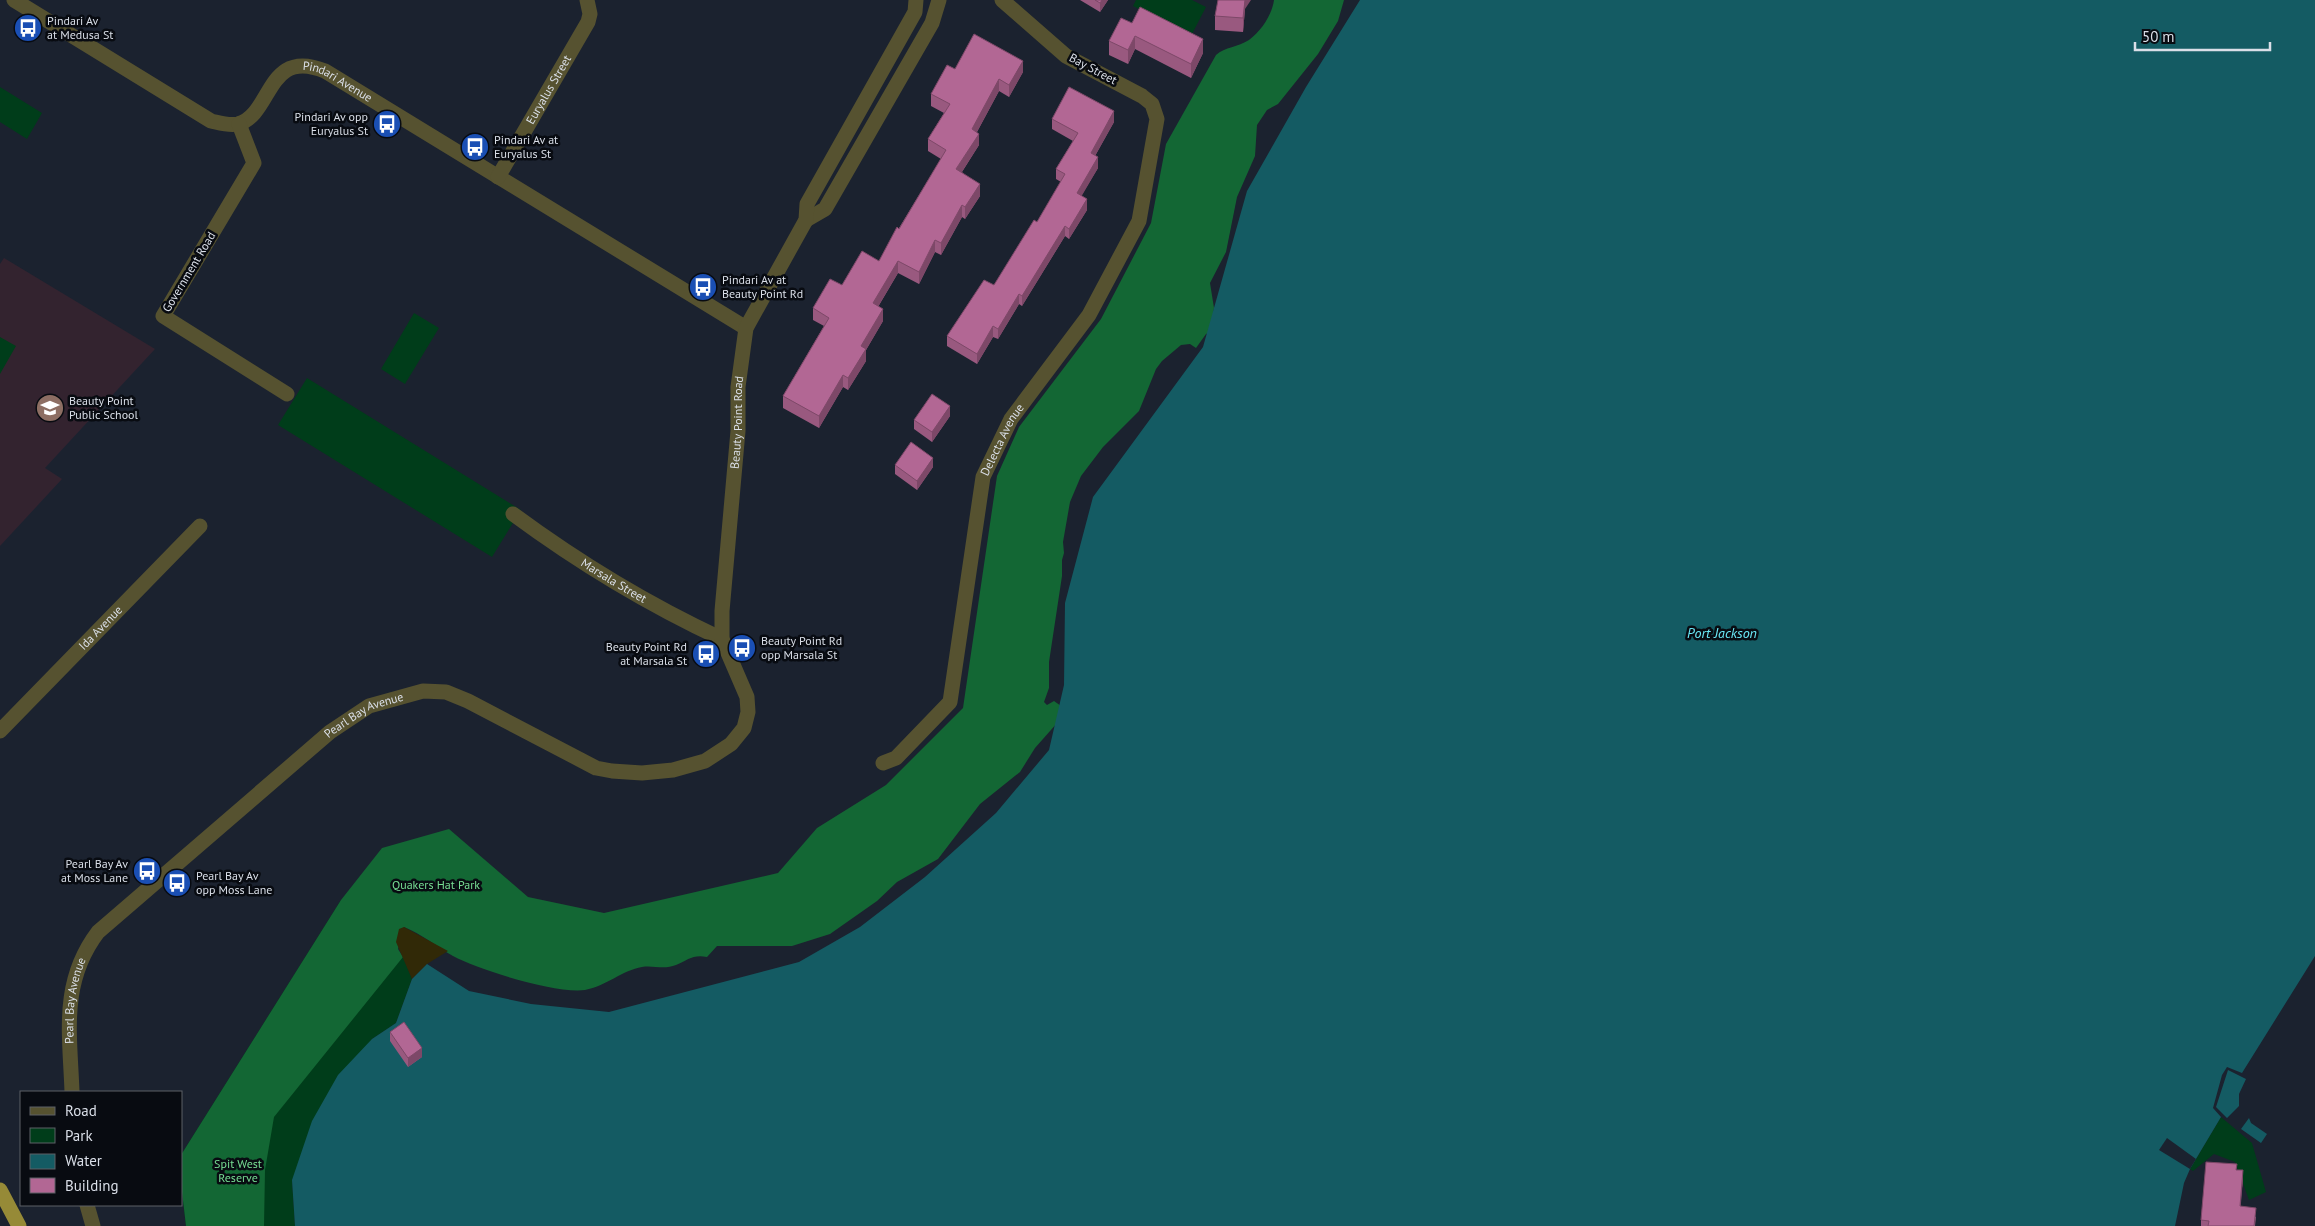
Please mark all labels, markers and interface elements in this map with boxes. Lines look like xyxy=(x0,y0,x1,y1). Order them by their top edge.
bus stop icon: Pindari Av at Medusa St xyxy=(13,13,43,43)
place label: Pindari Av at Medusa St xyxy=(47,13,113,42)
scale bar xyxy=(2135,20,2270,52)
text: 50 m xyxy=(2142,27,2175,46)
street label: Bay Street xyxy=(1067,50,1120,87)
street label: Euryalus Street xyxy=(522,52,574,127)
street label: Pindari Avenue xyxy=(302,58,375,105)
place label: Pindari Av opp Euryalus St xyxy=(294,109,368,138)
bus stop icon: Pindari Av opp Euryalus St xyxy=(372,109,402,139)
bus stop icon: Pindari Av at Euryalus St xyxy=(460,132,490,162)
place label: Pindari Av at Euryalus St xyxy=(494,132,558,161)
street label: Government Road xyxy=(159,229,218,315)
bus stop icon: Pindari Av at Beauty Point Rd xyxy=(688,272,718,302)
place label: Pindari Av at Beauty Point Rd xyxy=(722,272,803,301)
street label: Beauty Point Road xyxy=(727,375,746,470)
school or university icon: Beauty Point Public School xyxy=(35,393,65,423)
place label: Beauty Point Public School xyxy=(69,393,138,422)
street label: Delecta Avenue xyxy=(977,401,1027,478)
street label: Marsala Street xyxy=(578,555,650,606)
street label: Ida Avenue xyxy=(75,602,125,653)
water label: Port Jackson xyxy=(1687,624,1757,642)
bus stop icon: Beauty Point Rd opp Marsala St xyxy=(727,633,757,663)
place label: Beauty Point Rd opp Marsala St xyxy=(761,633,842,662)
place label: Beauty Point Rd at Marsala St xyxy=(606,639,687,668)
bus stop icon: Beauty Point Rd at Marsala St xyxy=(691,639,721,669)
street label: Pearl Bay Avenue xyxy=(321,689,405,741)
place label: Pearl Bay Av at Moss Lane xyxy=(61,856,128,885)
bus stop icon: Pearl Bay Av at Moss Lane xyxy=(132,856,162,886)
bus stop icon: Pearl Bay Av opp Moss Lane xyxy=(162,868,192,898)
place label: Pearl Bay Av opp Moss Lane xyxy=(196,868,272,897)
park label: Quakers Hat Park xyxy=(392,877,480,892)
street label: Pearl Bay Avenue xyxy=(61,955,89,1044)
legend xyxy=(20,1091,182,1206)
text: Road xyxy=(65,1101,97,1120)
text: Park xyxy=(65,1126,93,1145)
text: Water xyxy=(65,1151,102,1170)
park label: Spit West Reserve xyxy=(214,1156,262,1185)
text: Building xyxy=(65,1176,119,1195)

